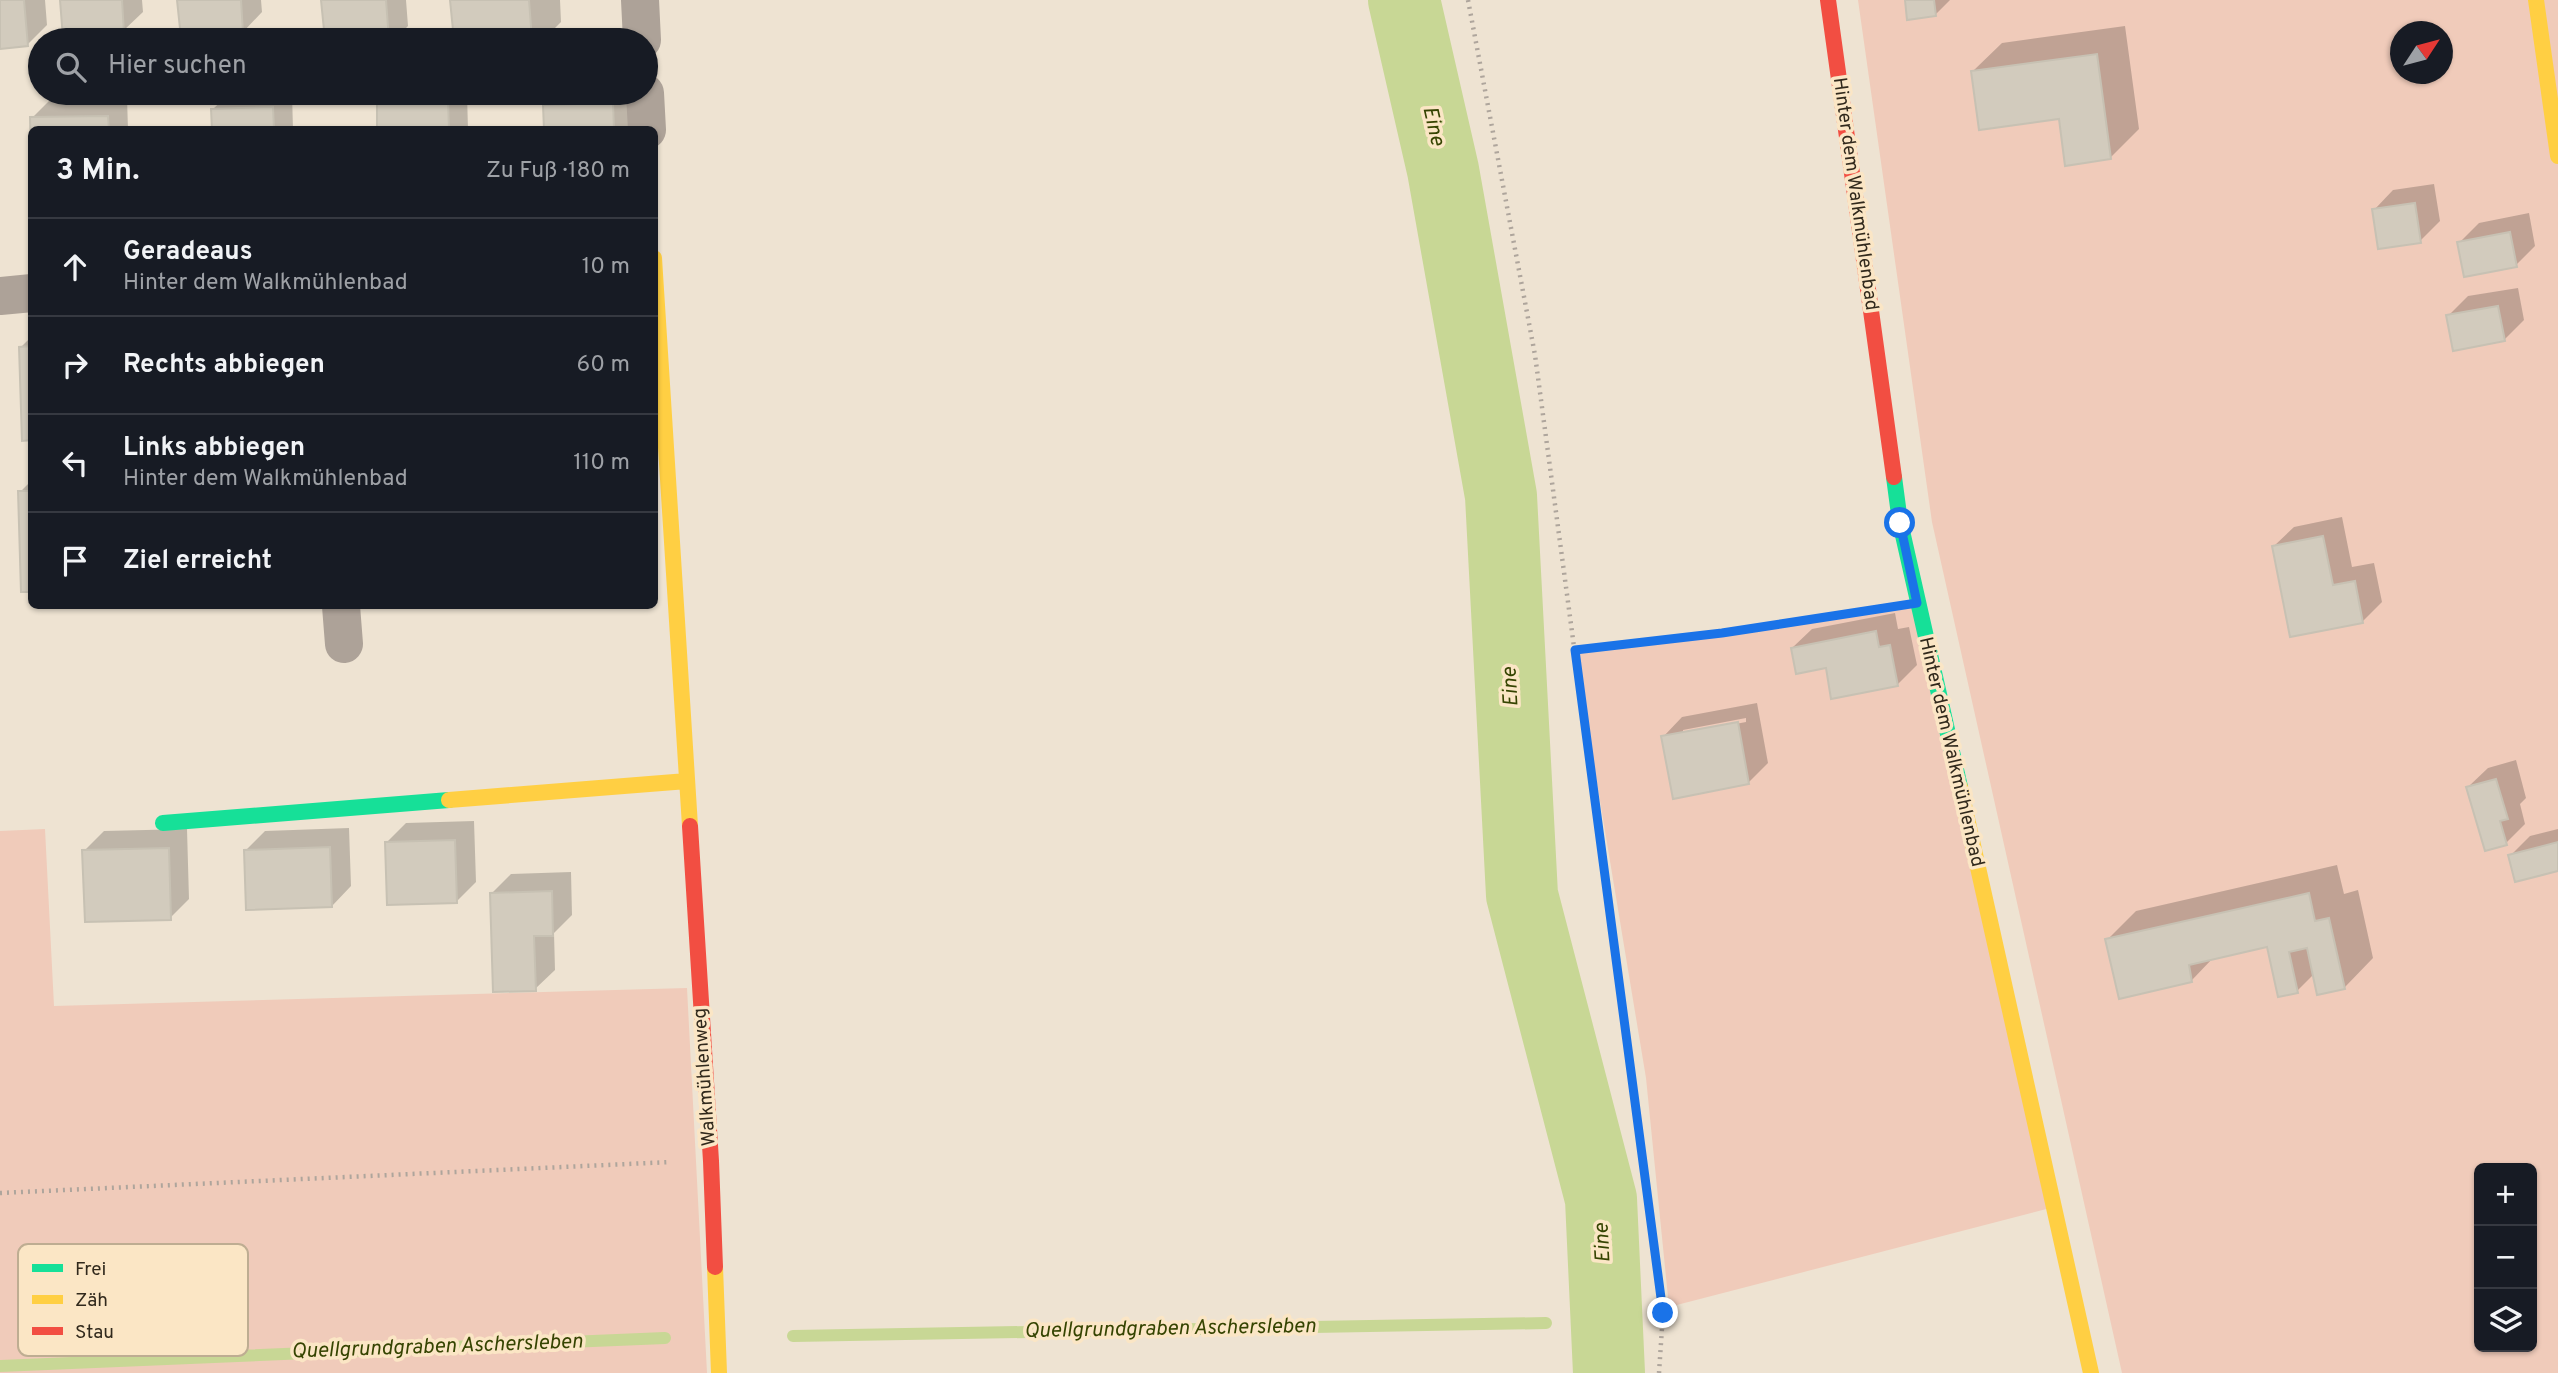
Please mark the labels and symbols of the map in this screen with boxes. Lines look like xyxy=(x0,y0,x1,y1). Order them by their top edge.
north arrow xyxy=(2390,21,2453,84)
street label: Hinter dem Walkmühlenbad xyxy=(1827,76,1883,312)
water label: Eine xyxy=(1415,104,1451,149)
route start xyxy=(1884,507,1915,538)
street label: Hinter dem Walkmühlenbad xyxy=(1913,635,1989,869)
water label: Eine xyxy=(1496,665,1526,707)
street label: Walkmühlenweg xyxy=(688,1007,722,1147)
water label: Eine xyxy=(1588,1221,1618,1263)
legend xyxy=(18,1244,248,1356)
text: Frei xyxy=(75,1258,106,1282)
text: Zäh xyxy=(75,1289,108,1313)
route end xyxy=(1647,1297,1678,1328)
water label: Quellgrundgraben Aschersleben xyxy=(1024,1313,1317,1345)
text: Stau xyxy=(75,1321,114,1345)
water label: Quellgrundgraben Aschersleben xyxy=(291,1328,584,1366)

